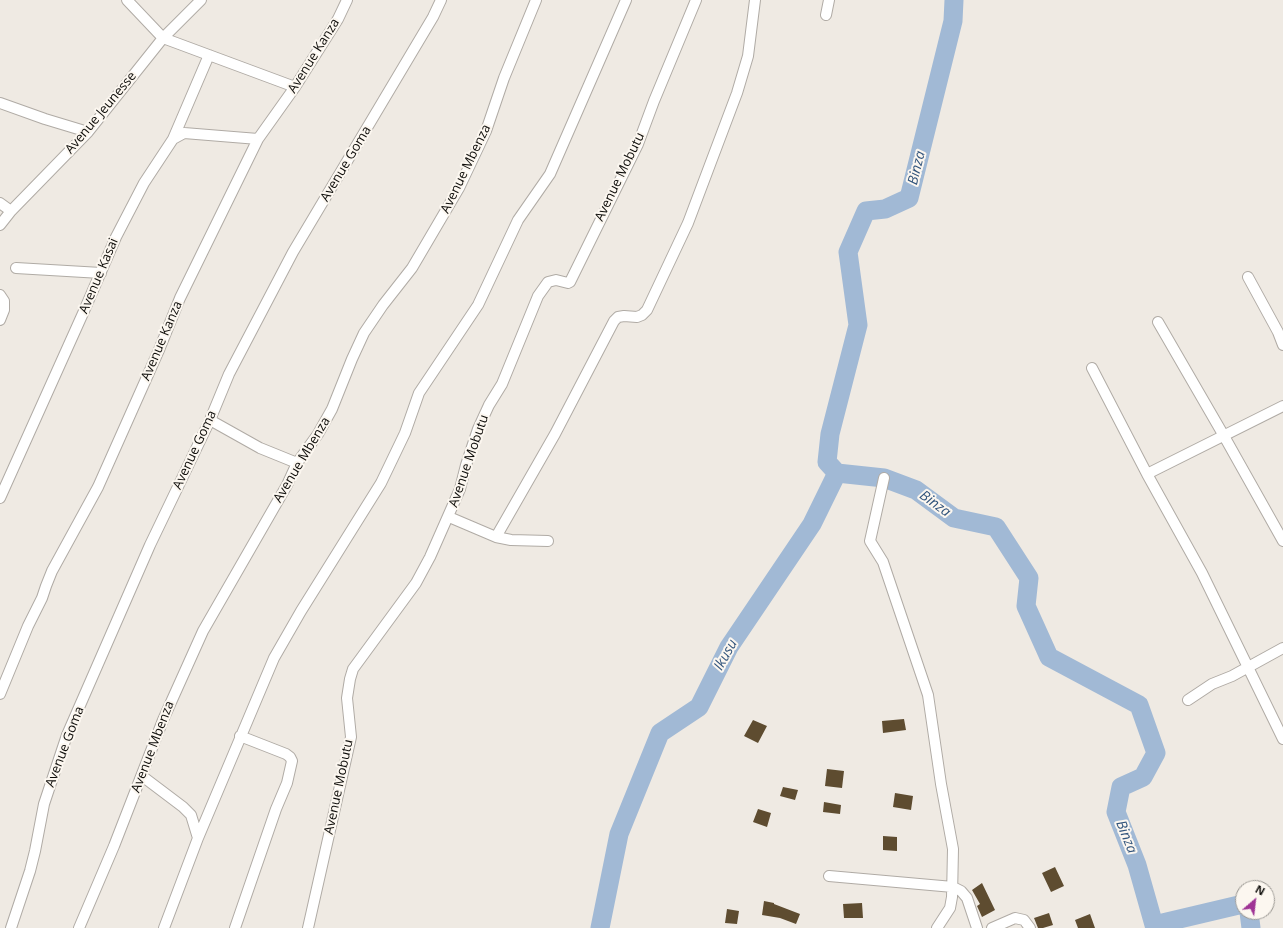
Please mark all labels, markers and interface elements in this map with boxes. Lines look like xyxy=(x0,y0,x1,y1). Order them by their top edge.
street label: Avenue Kanza xyxy=(285,16,343,96)
street label: Avenue Jeunesse xyxy=(62,69,140,157)
street label: Avenue Mbenza xyxy=(438,122,494,216)
street label: Avenue Goma xyxy=(317,123,375,205)
street label: Avenue Mobutu xyxy=(592,130,648,224)
water label: Binza xyxy=(905,149,929,187)
street label: Avenue Kasai xyxy=(76,236,122,316)
street label: Avenue Kanza xyxy=(138,299,186,383)
street label: Avenue Goma xyxy=(170,408,220,492)
street label: Avenue Mobutu xyxy=(446,413,492,509)
street label: Avenue Mbenza xyxy=(270,414,334,506)
water label: Binza xyxy=(916,487,954,521)
water label: Ikusu xyxy=(711,637,741,673)
street label: Avenue Mbenza xyxy=(128,699,178,795)
street label: Avenue Goma xyxy=(42,704,88,790)
street label: Avenue Mobutu xyxy=(321,738,357,836)
water label: Binza xyxy=(1112,818,1140,856)
north arrow xyxy=(1235,880,1275,920)
text: N xyxy=(1253,881,1268,899)

